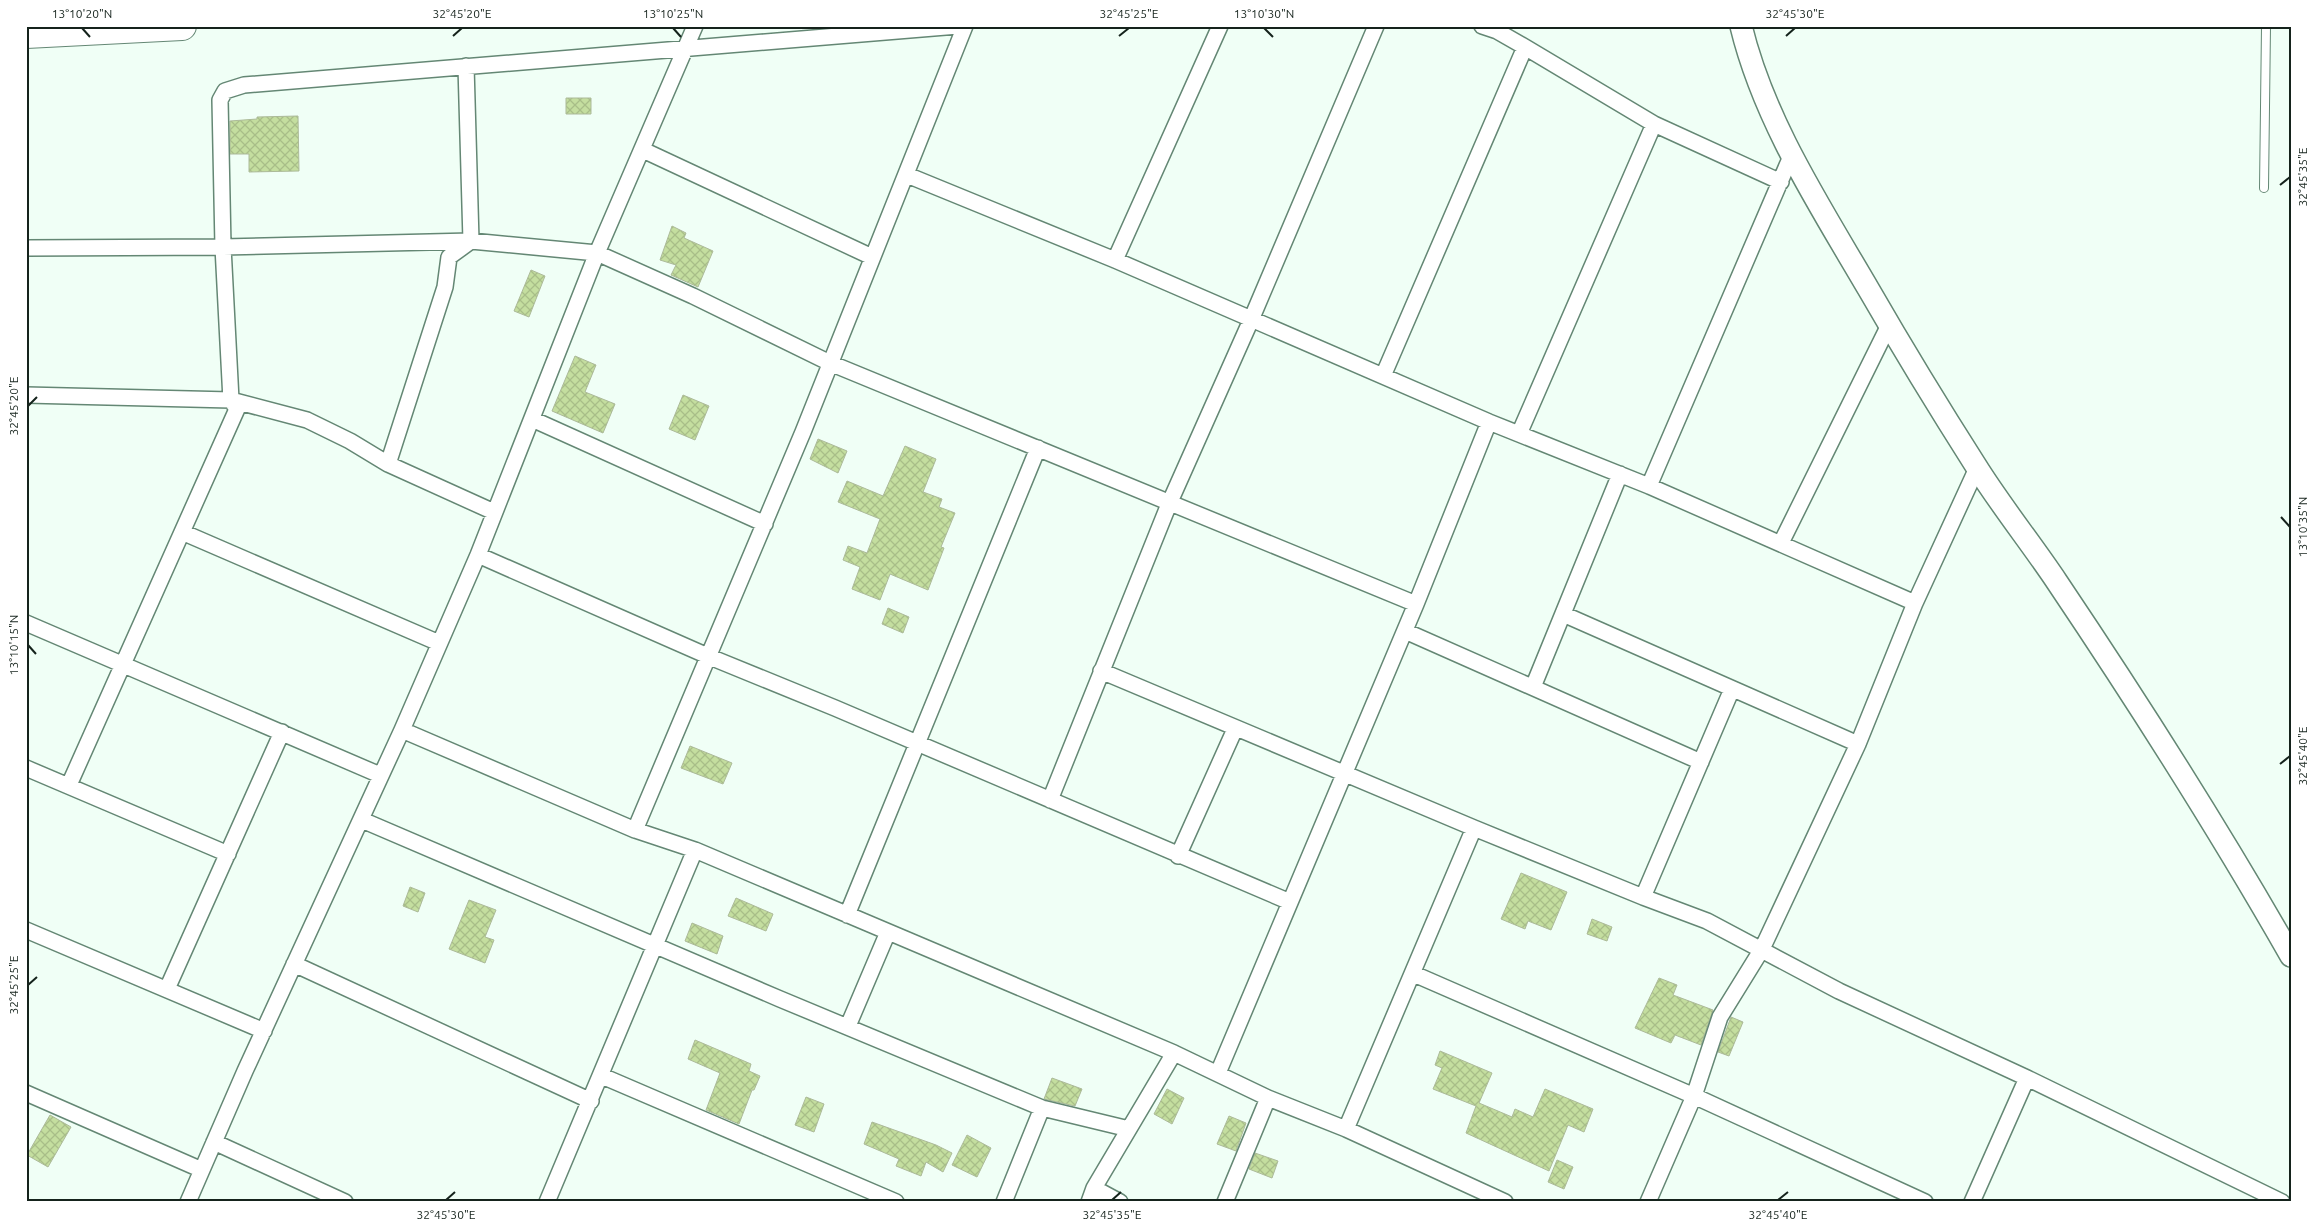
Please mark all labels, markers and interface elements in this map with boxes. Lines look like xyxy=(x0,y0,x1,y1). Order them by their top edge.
text: 13°10'20"N xyxy=(52,7,112,20)
text: 32°45'20"E xyxy=(433,7,492,20)
text: 13°10'25"N xyxy=(643,7,703,20)
text: 32°45'25"E xyxy=(1100,7,1159,20)
text: 13°10'30"N xyxy=(1234,7,1294,20)
text: 32°45'30"E xyxy=(1766,7,1825,20)
text: 32°45'35"E xyxy=(2296,147,2309,206)
text: 32°45'20"E xyxy=(7,376,20,435)
text: 13°10'35"N xyxy=(2296,497,2309,557)
text: 13°10'15"N xyxy=(7,615,20,675)
text: 32°45'40"E xyxy=(2296,726,2309,785)
text: 32°45'25"E xyxy=(7,955,20,1014)
text: 32°45'30"E xyxy=(417,1208,476,1221)
text: 32°45'35"E xyxy=(1083,1208,1142,1221)
text: 32°45'40"E xyxy=(1749,1208,1808,1221)

